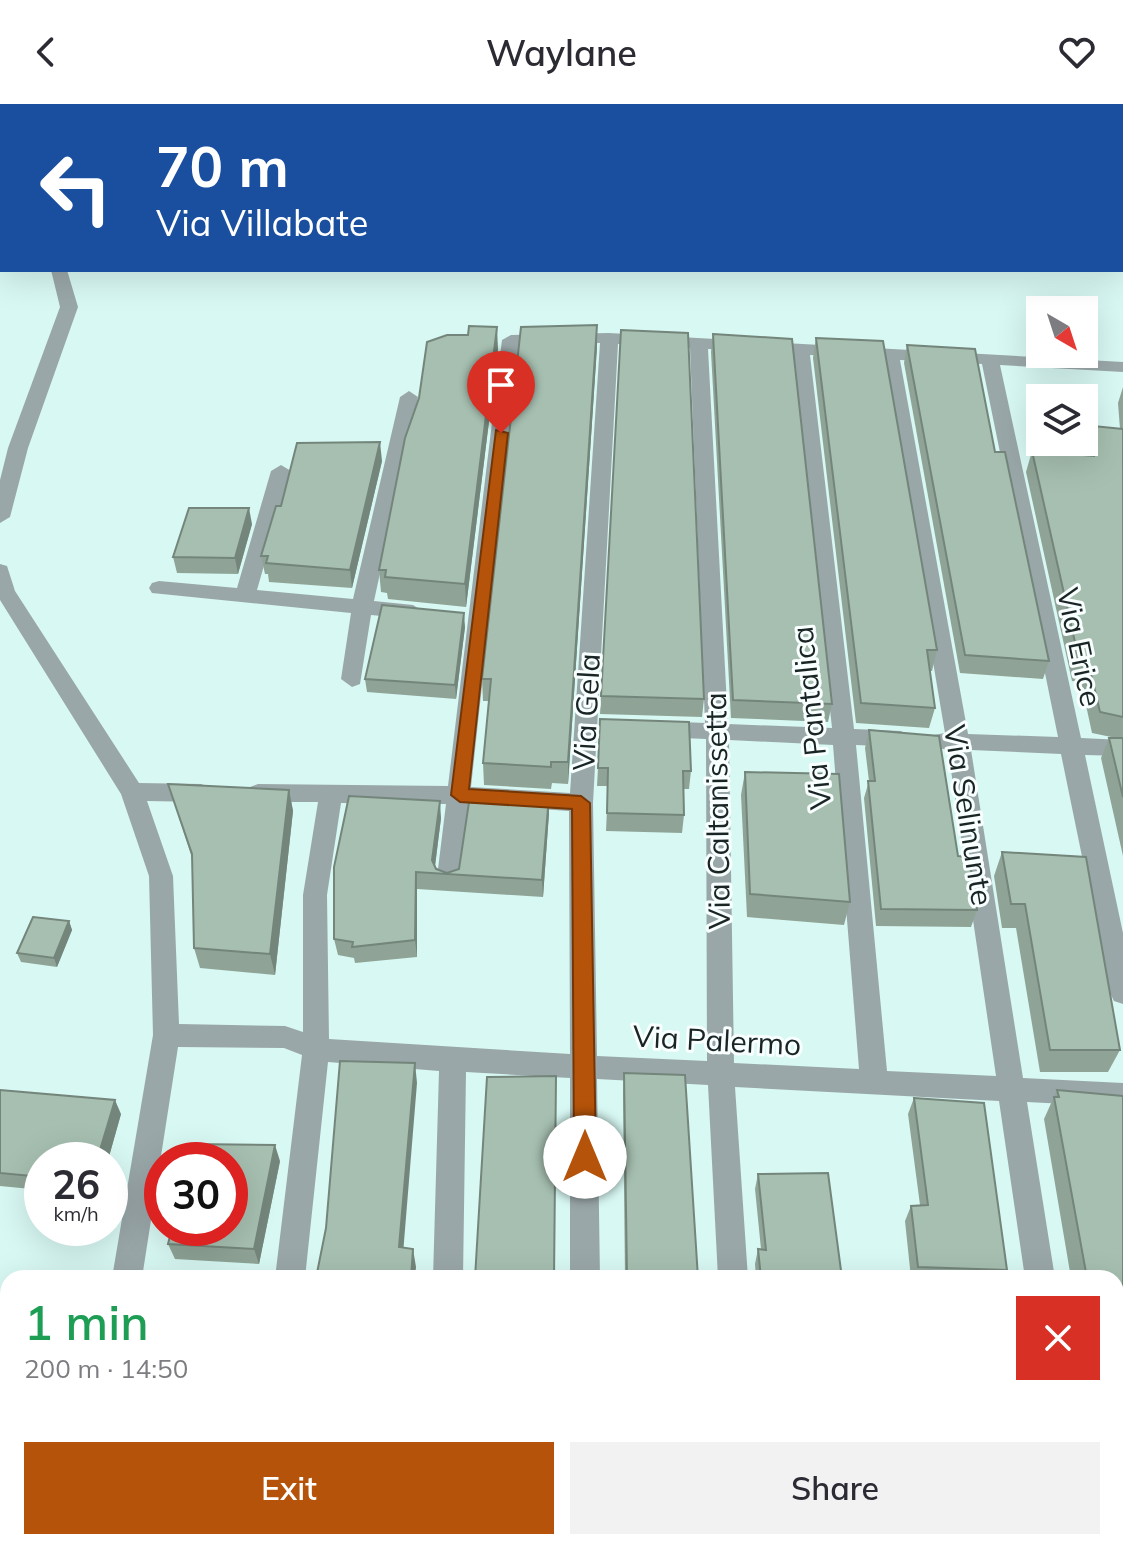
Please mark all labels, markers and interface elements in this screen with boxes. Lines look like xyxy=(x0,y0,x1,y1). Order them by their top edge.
icon: back xyxy=(24,30,68,74)
text: Waylane xyxy=(486,30,637,75)
icon: heart xyxy=(1055,30,1099,74)
text: 70 m xyxy=(156,131,289,201)
icon: left xyxy=(24,136,128,240)
text: Via Villabate xyxy=(156,200,368,245)
north arrow xyxy=(1026,296,1098,368)
map controls xyxy=(1026,296,1098,456)
pin xyxy=(467,351,535,433)
icon: arrive xyxy=(479,363,523,407)
button: layers xyxy=(1026,384,1098,456)
street label: Via Erice xyxy=(1049,584,1111,710)
street label: Via Pantalica xyxy=(782,625,840,811)
street label: Via Gela xyxy=(564,652,608,772)
street label: Via Caltanissetta xyxy=(696,692,738,930)
street label: Via Selinunte xyxy=(936,722,1002,908)
street label: Via Palermo xyxy=(632,1017,802,1063)
position arrow xyxy=(543,1115,627,1199)
speed limit sign: 30 xyxy=(144,1142,248,1246)
text: 26 xyxy=(52,1159,100,1209)
text: km/h xyxy=(53,1201,99,1226)
text: 1 min xyxy=(24,1292,149,1352)
button: close xyxy=(1016,1296,1100,1380)
text: 200 m · 14:50 xyxy=(24,1352,188,1385)
button: Exit xyxy=(24,1442,554,1534)
button: Share xyxy=(570,1442,1100,1534)

